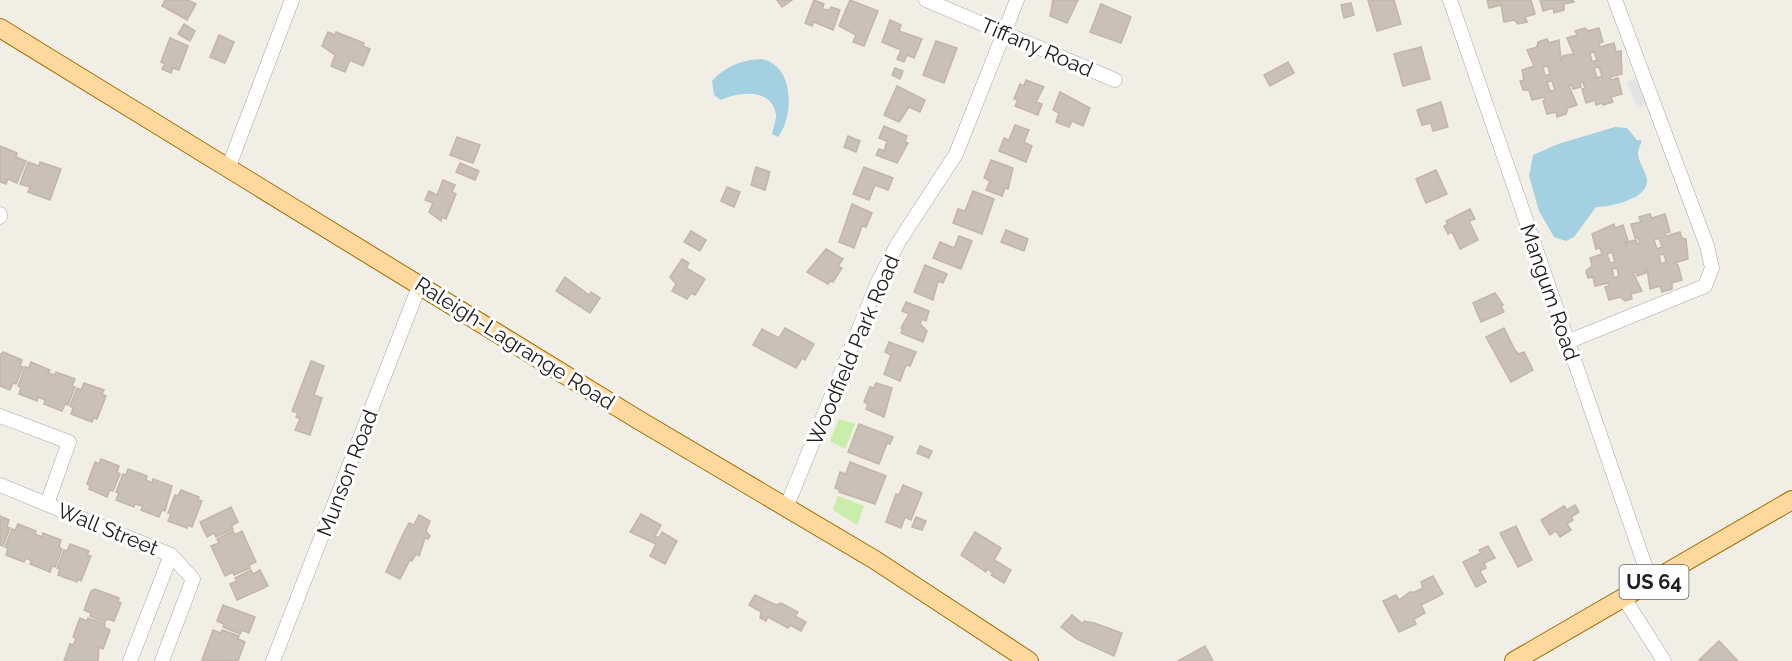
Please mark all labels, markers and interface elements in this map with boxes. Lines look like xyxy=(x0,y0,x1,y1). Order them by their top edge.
street label: Tiffany Road xyxy=(977,12,1097,82)
street label: Mangum Road xyxy=(1515,221,1585,363)
street label: Woodfield Park Road xyxy=(802,251,904,449)
street label: Raleigh-Lagrange Road xyxy=(411,271,619,415)
street label: Munson Road xyxy=(311,406,383,540)
street label: Wall Street xyxy=(54,497,162,561)
road number: US 64 xyxy=(1620,565,1688,599)

